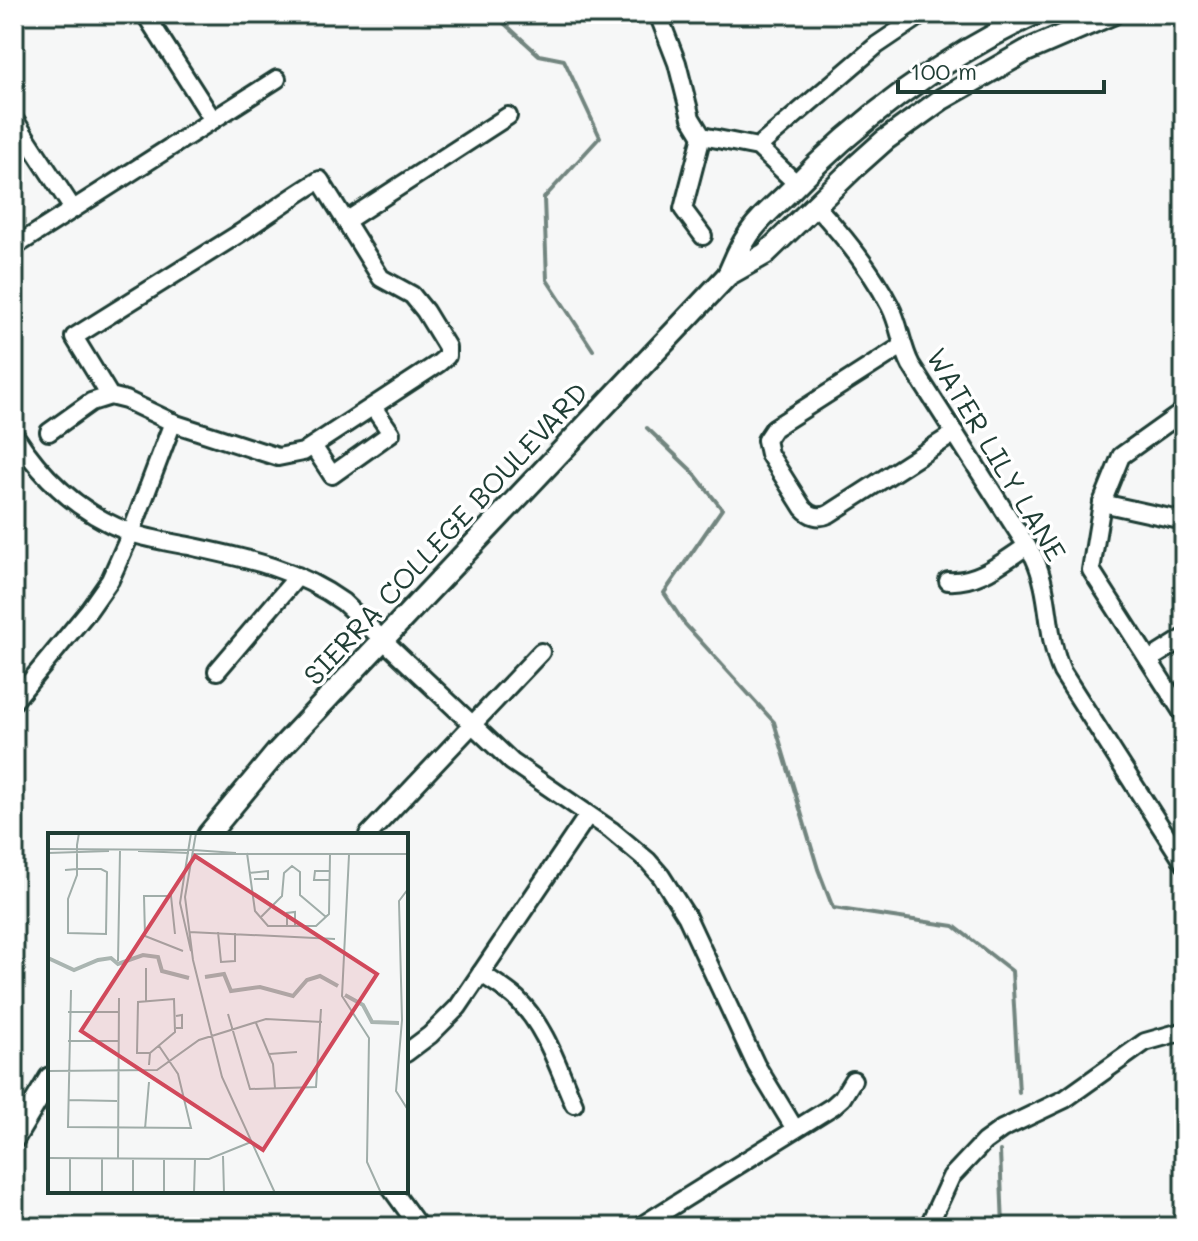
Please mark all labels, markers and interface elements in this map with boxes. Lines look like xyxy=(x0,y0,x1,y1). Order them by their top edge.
scale bar xyxy=(898,44,1104,94)
text: 100 m xyxy=(910,55,977,86)
street label: WATER LILY LANE xyxy=(919,341,1075,567)
street label: SIERRA COLLEGE BOULEVARD xyxy=(295,374,595,692)
inset map xyxy=(48,833,408,1193)

